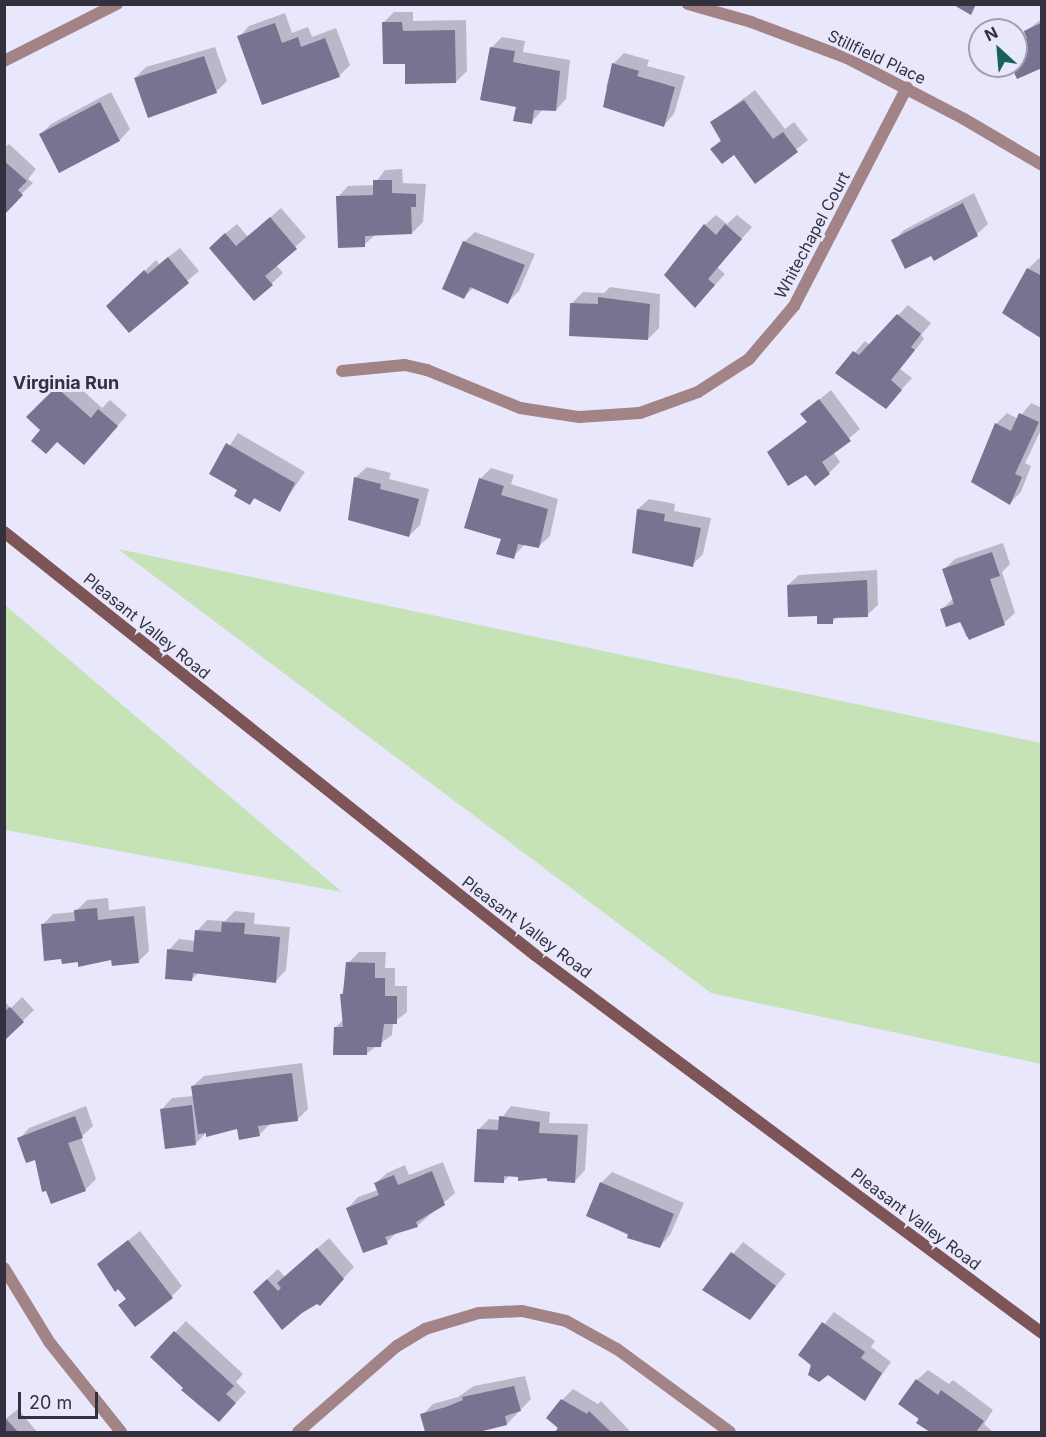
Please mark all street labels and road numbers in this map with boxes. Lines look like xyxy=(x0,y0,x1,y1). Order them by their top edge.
street label: Stillfield Place xyxy=(825,26,929,88)
street label: Whitechapel Court xyxy=(770,168,854,302)
street label: Pleasant Valley Road xyxy=(80,569,214,683)
street label: Pleasant Valley Road xyxy=(458,872,596,982)
street label: Pleasant Valley Road xyxy=(847,1164,985,1274)

